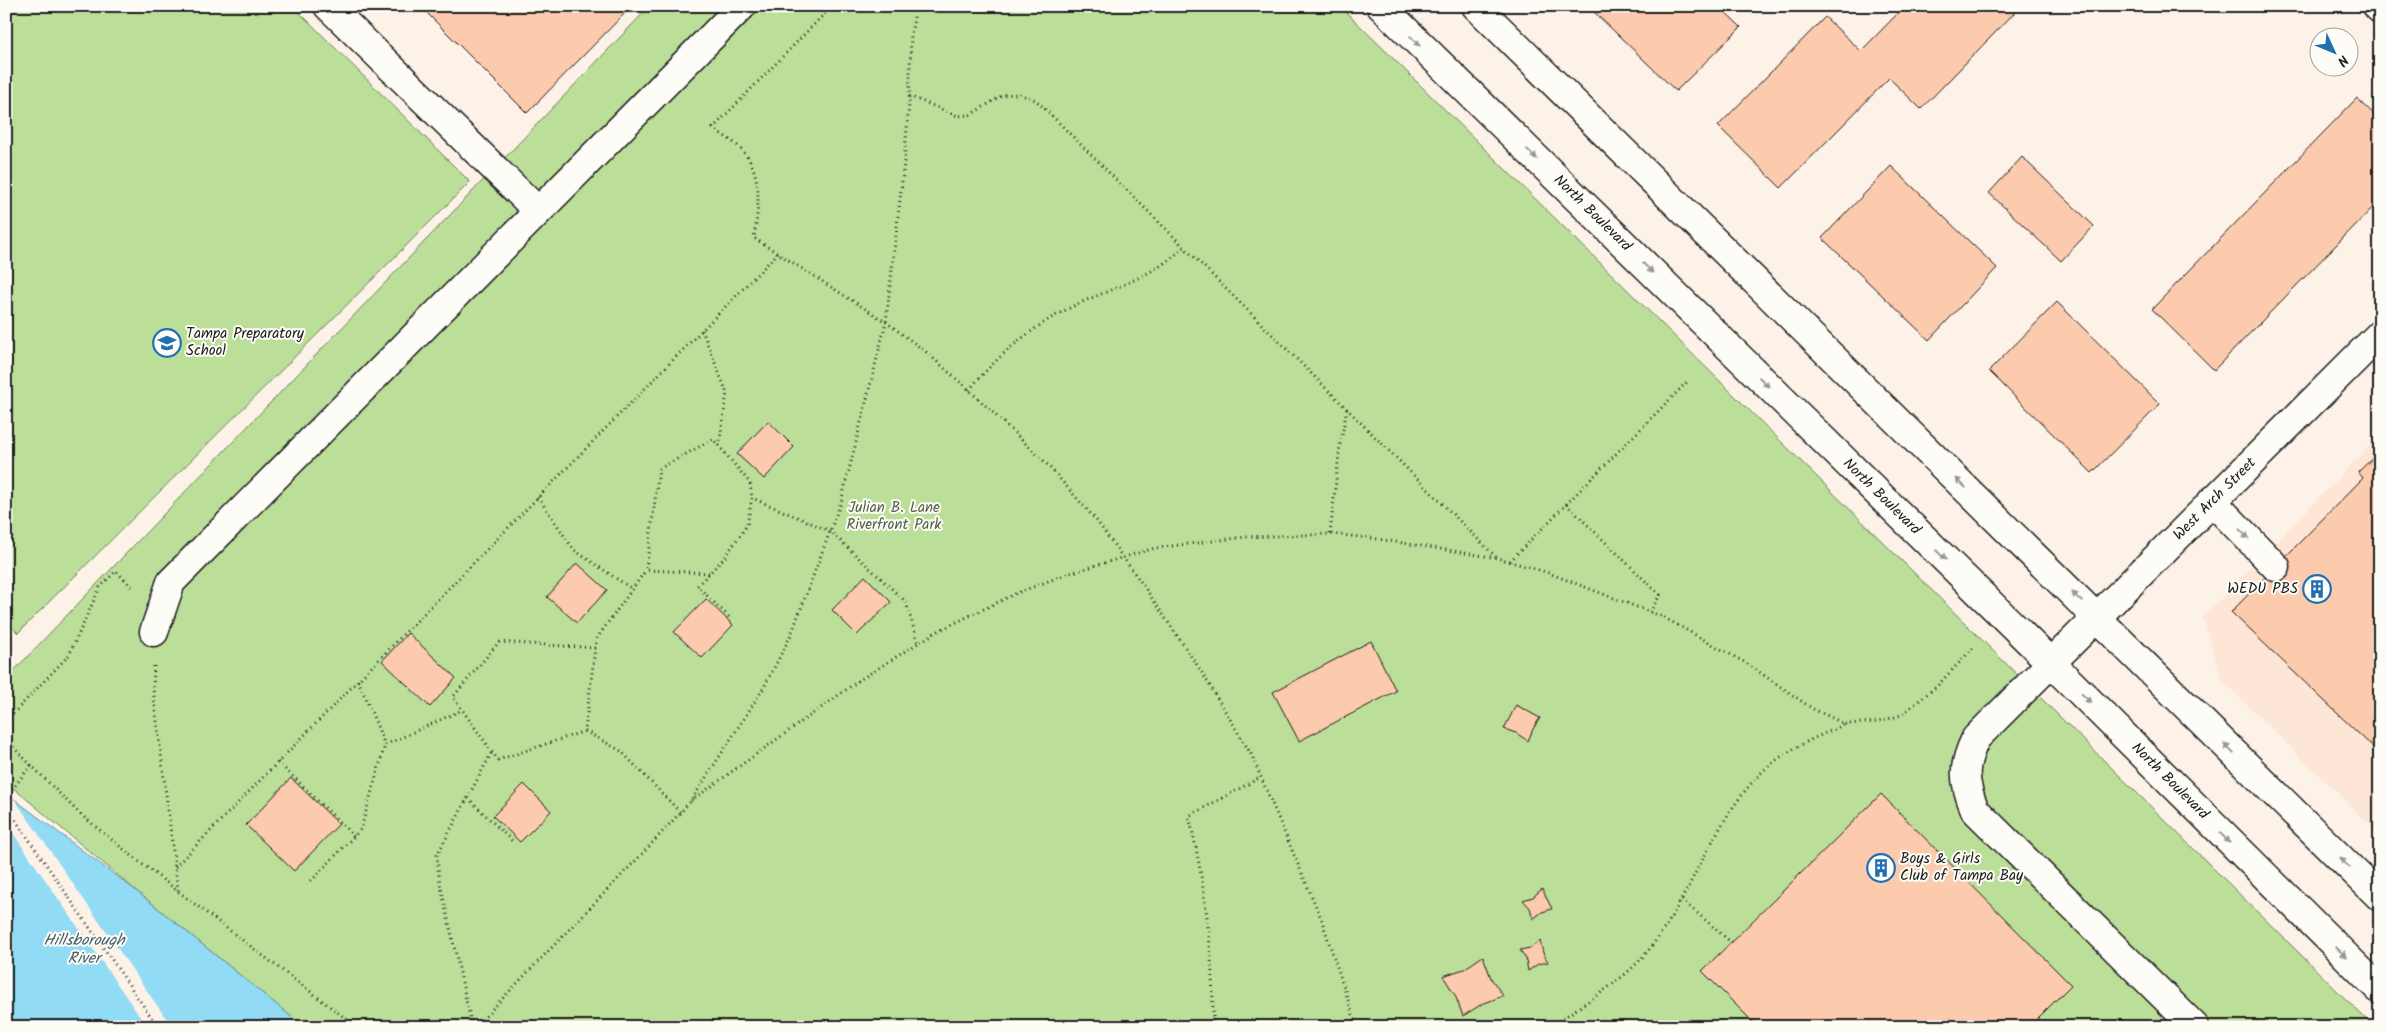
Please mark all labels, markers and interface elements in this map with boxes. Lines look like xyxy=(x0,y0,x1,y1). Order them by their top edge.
north arrow xyxy=(2308,28,2358,78)
one-way arrow xyxy=(1409,34,1421,46)
text: N xyxy=(2332,50,2354,71)
one-way arrow xyxy=(1525,148,1537,160)
street label: North Boulevard xyxy=(1548,169,1637,258)
one-way arrow xyxy=(1641,262,1653,274)
place label: Tampa Preparatory School xyxy=(186,322,305,363)
school or university icon: Tampa Preparatory School xyxy=(152,328,182,358)
one-way arrow xyxy=(1758,376,1770,388)
street label: West Arch Street xyxy=(2168,452,2262,546)
street label: North Boulevard xyxy=(1837,453,1927,541)
one-way arrow xyxy=(1956,477,1968,489)
park label: Julian B. Lane Riverfront Park xyxy=(847,496,942,537)
one-way arrow xyxy=(2238,528,2250,540)
one-way arrow xyxy=(1935,549,1947,561)
building icon: WEDU PBS xyxy=(2302,574,2332,604)
place label: WEDU PBS xyxy=(2227,577,2298,601)
one-way arrow xyxy=(2071,591,2083,603)
one-way arrow xyxy=(2080,692,2092,704)
street label: North Boulevard xyxy=(2125,737,2215,826)
one-way arrow xyxy=(2223,743,2235,755)
one-way arrow xyxy=(2219,832,2231,844)
place label: Boys & Girls Club of Tampa Bay xyxy=(1900,847,2024,888)
building icon: Boys & Girls Club of Tampa Bay xyxy=(1866,853,1896,883)
one-way arrow xyxy=(2339,857,2351,869)
water label: Hillsborough River xyxy=(43,928,126,971)
one-way arrow xyxy=(2334,946,2346,958)

